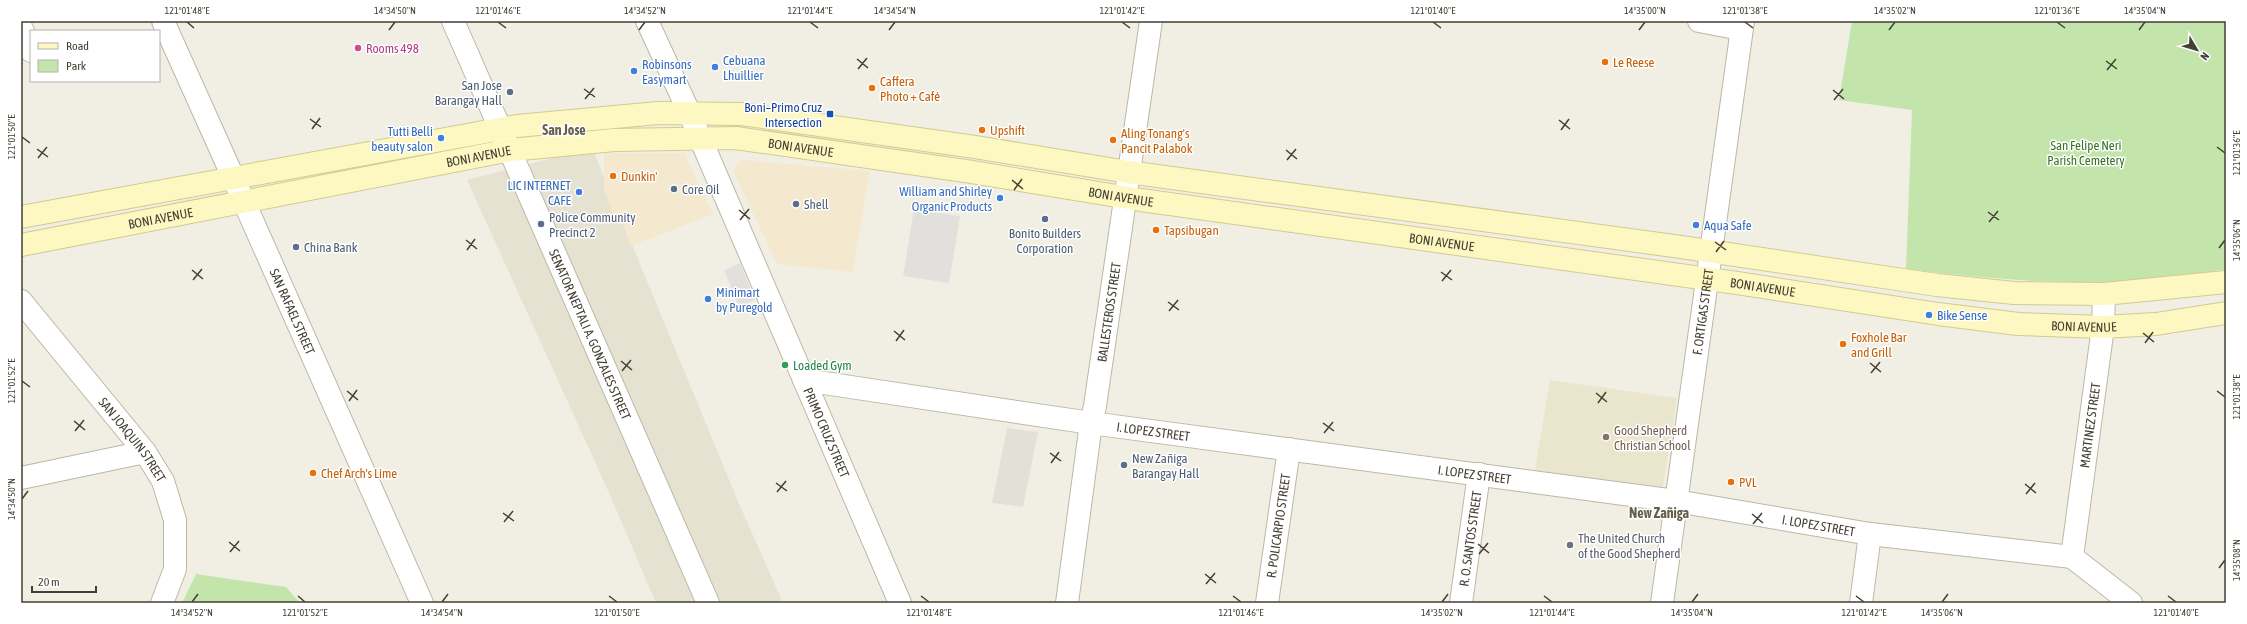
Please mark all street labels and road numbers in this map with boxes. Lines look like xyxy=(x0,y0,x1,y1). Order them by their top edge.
street label: BONI AVENUE xyxy=(767,136,835,160)
street label: BONI AVENUE xyxy=(445,143,513,170)
street label: BONI AVENUE xyxy=(1087,184,1155,210)
street label: BONI AVENUE xyxy=(127,205,195,232)
street label: BONI AVENUE xyxy=(1408,230,1476,254)
street label: SENATOR NEPTALI A. GONZALES STREET xyxy=(546,247,634,422)
street label: BALLESTEROS STREET xyxy=(1094,261,1124,363)
street label: SAN RAFAEL STREET xyxy=(267,266,318,357)
street label: F. ORTIGAS STREET xyxy=(1690,268,1717,356)
street label: BONI AVENUE xyxy=(1729,275,1796,300)
street label: BONI AVENUE xyxy=(2051,318,2117,335)
street label: MARTINEZ STREET xyxy=(2077,381,2103,469)
street label: PRIMO CRUZ STREET xyxy=(800,385,852,480)
street label: SAN JOAQUIN STREET xyxy=(95,395,169,485)
street label: I. LOPEZ STREET xyxy=(1116,419,1191,444)
street label: I. LOPEZ STREET xyxy=(1437,462,1512,487)
street label: R. POLICARPIO STREET xyxy=(1264,472,1293,579)
street label: R. O. SANTOS STREET xyxy=(1456,490,1485,587)
street label: I. LOPEZ STREET xyxy=(1781,512,1856,539)

